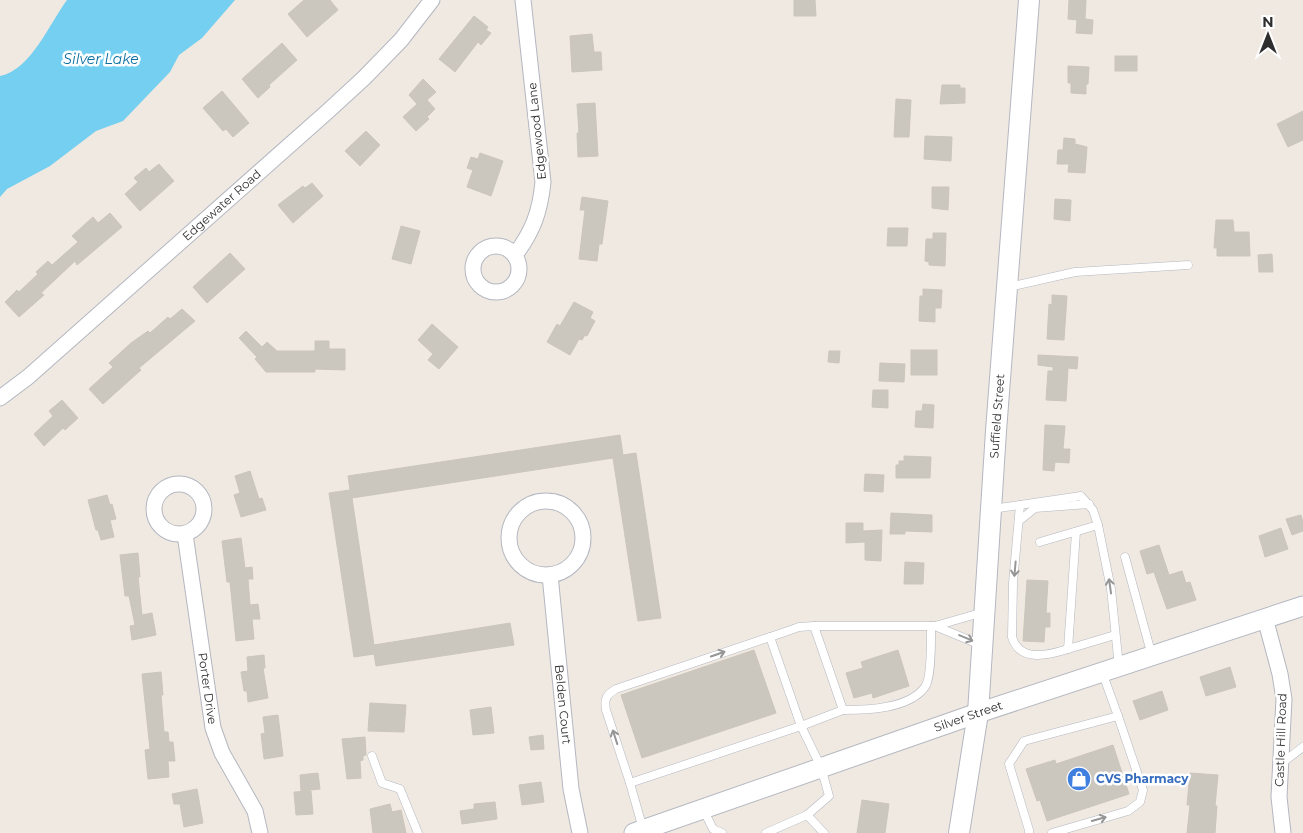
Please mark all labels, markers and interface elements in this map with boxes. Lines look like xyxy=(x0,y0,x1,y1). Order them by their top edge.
north arrow xyxy=(1243,10,1293,60)
text: N xyxy=(1262,13,1274,31)
water label: Silver Lake xyxy=(63,50,139,68)
street label: Edgewood Lane xyxy=(524,82,549,180)
street label: Edgewater Road xyxy=(179,166,264,244)
street label: Suffield Street xyxy=(986,373,1007,459)
one-way arrow xyxy=(1010,561,1019,577)
one-way arrow xyxy=(1105,579,1115,595)
one-way arrow xyxy=(958,634,973,643)
one-way arrow xyxy=(709,649,725,659)
street label: Porter Drive xyxy=(195,651,220,725)
street label: Belden Court xyxy=(552,664,575,745)
street label: Castle Hill Road xyxy=(1271,693,1290,787)
street label: Silver Street xyxy=(932,697,1005,735)
one-way arrow xyxy=(610,730,619,745)
shop icon: CVS Pharmacy xyxy=(1066,766,1092,792)
place label: CVS Pharmacy xyxy=(1096,771,1189,786)
one-way arrow xyxy=(1091,814,1107,824)

